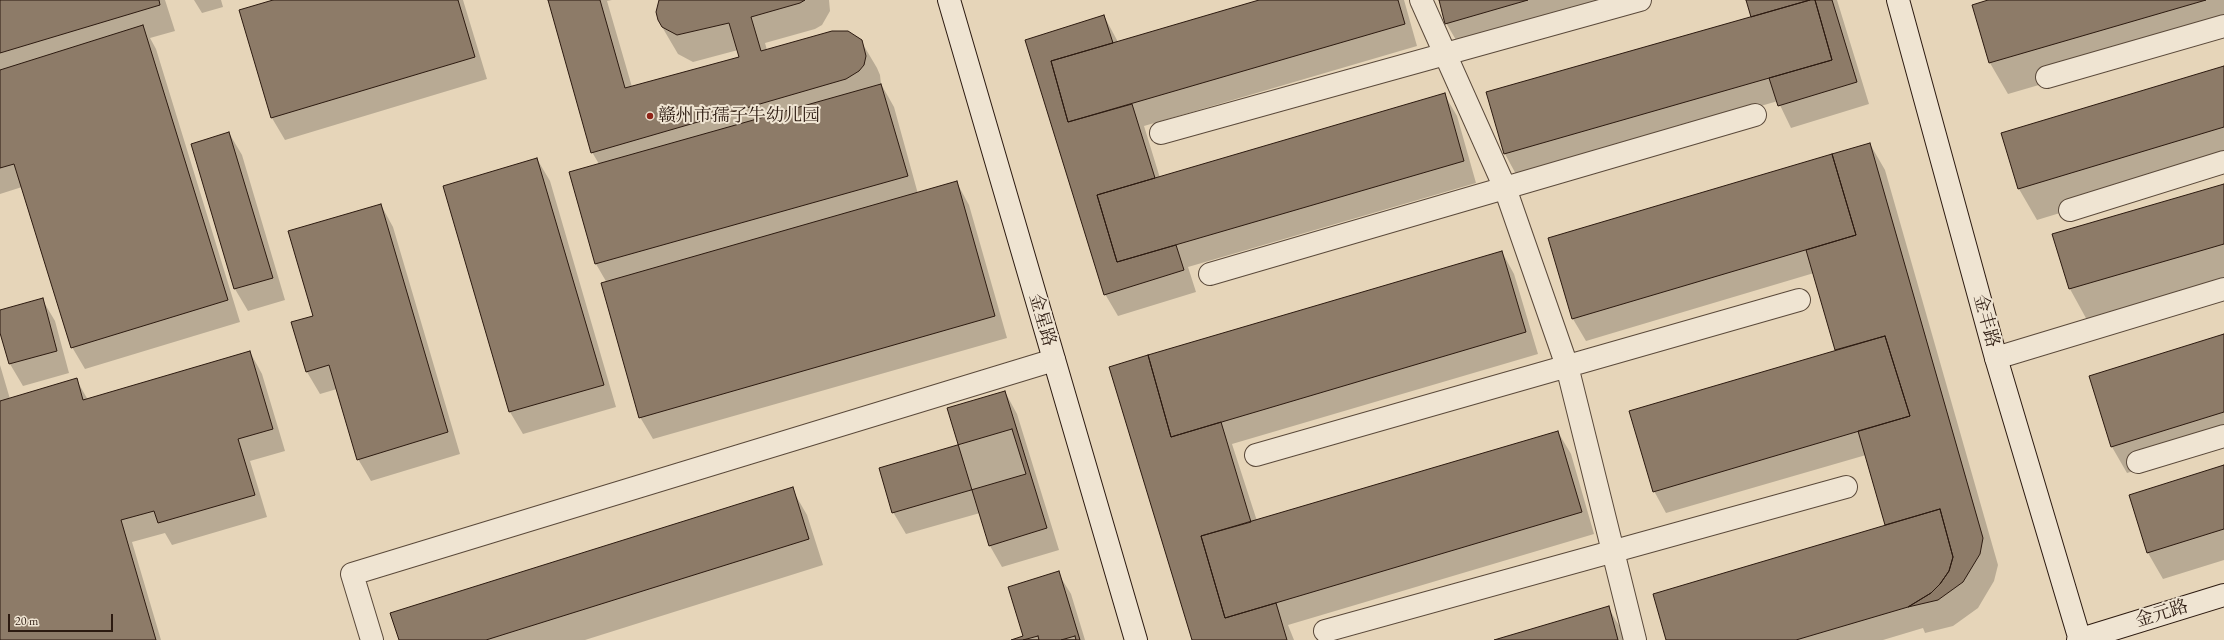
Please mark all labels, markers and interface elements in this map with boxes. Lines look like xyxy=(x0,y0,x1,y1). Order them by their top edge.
place label: 赣州市孺子牛幼儿园 xyxy=(658,105,820,127)
marker: 赣州市孺子牛幼儿园 xyxy=(645,111,655,121)
street label: 金星路 xyxy=(1024,291,1060,349)
street label: 金丰路 xyxy=(1969,292,2003,350)
street label: 金元路 xyxy=(2133,596,2191,632)
scale bar xyxy=(10,606,115,632)
text: 20 m xyxy=(15,613,38,629)

